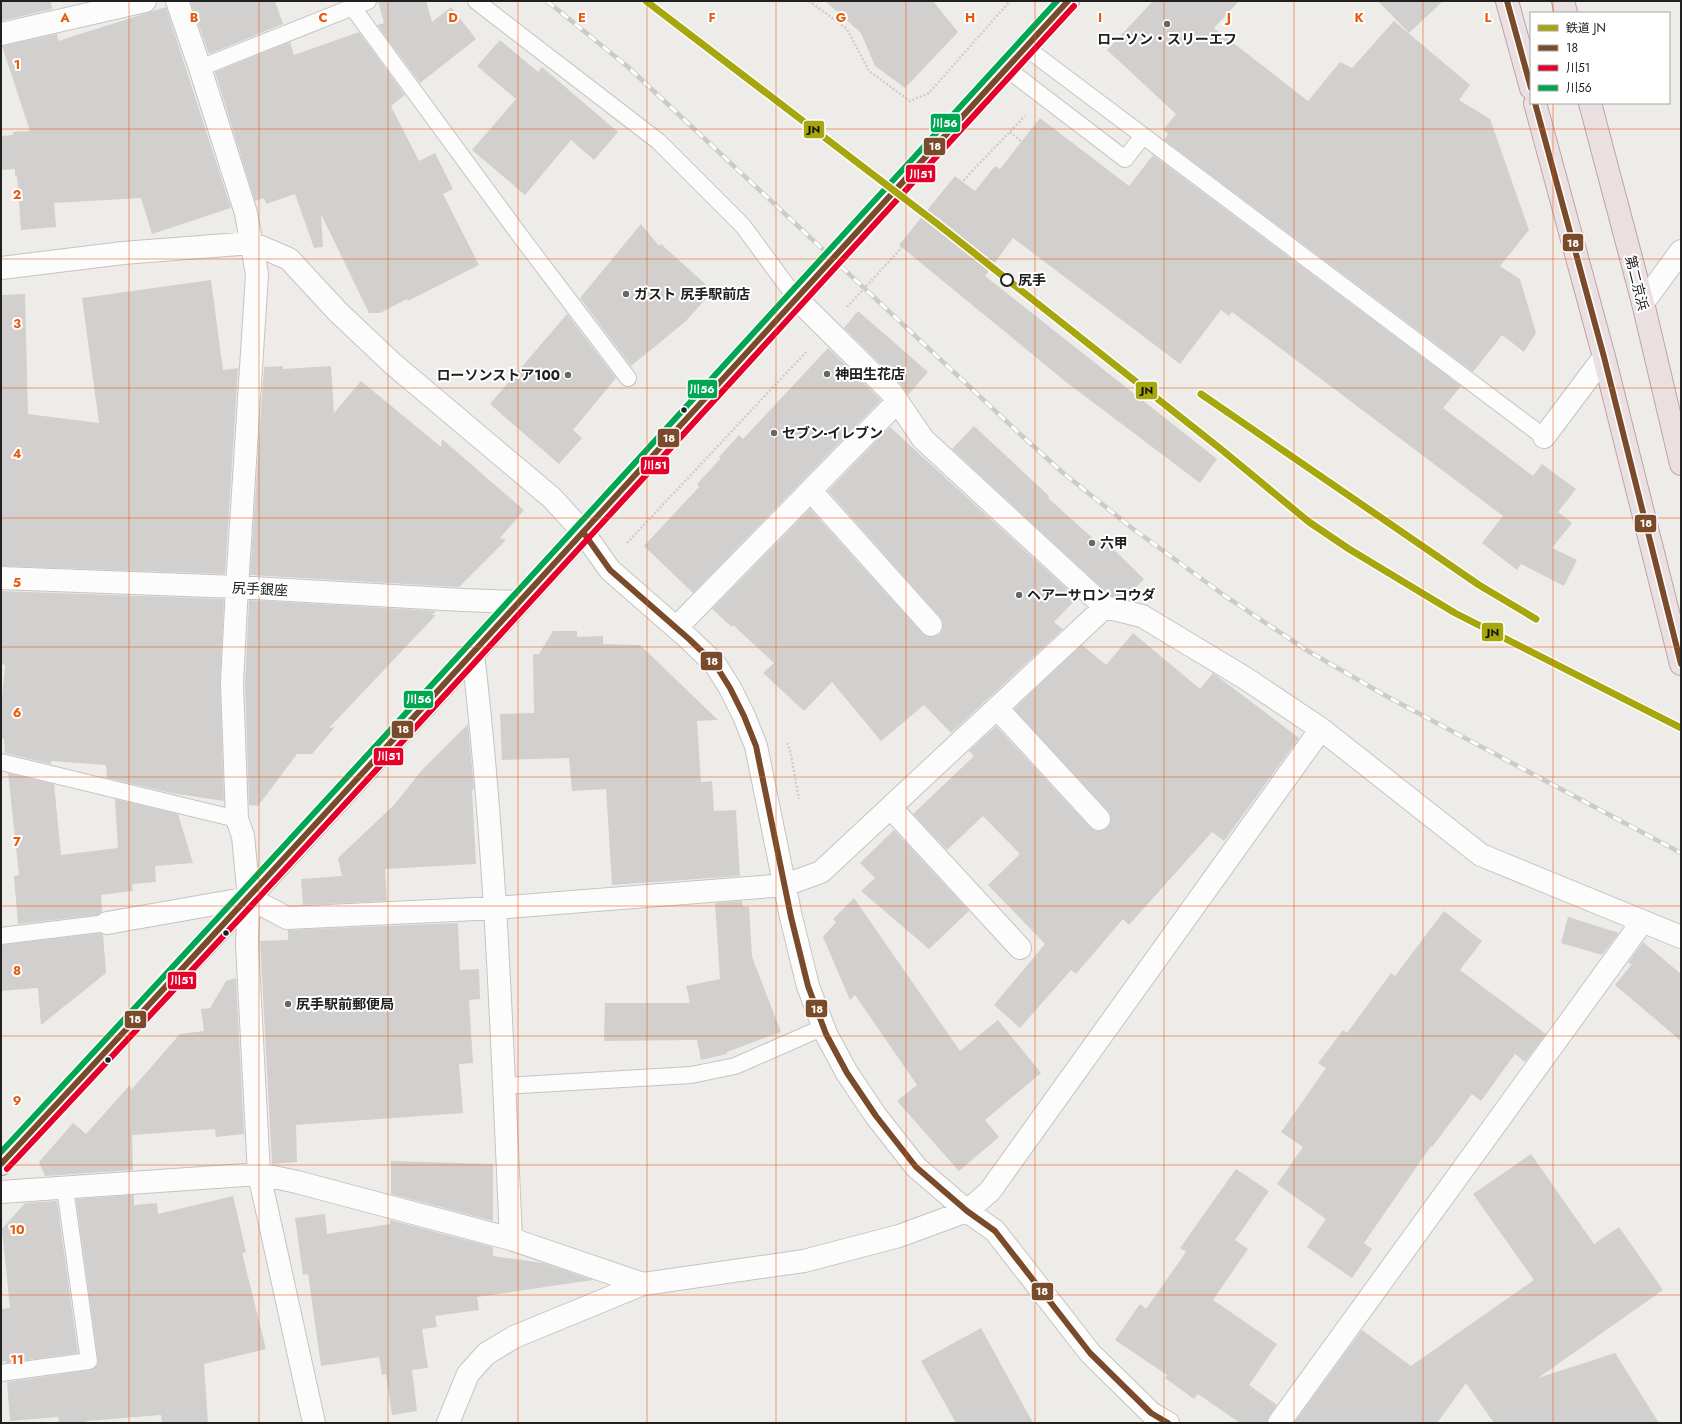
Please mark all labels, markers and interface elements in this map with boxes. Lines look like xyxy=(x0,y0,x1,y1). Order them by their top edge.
text: A xyxy=(59,8,70,27)
text: B xyxy=(190,8,199,27)
text: C xyxy=(318,8,328,27)
text: D xyxy=(448,8,458,27)
text: E xyxy=(578,8,586,27)
text: F xyxy=(708,8,716,27)
text: G xyxy=(836,8,847,27)
text: H xyxy=(965,8,975,27)
text: I xyxy=(1098,8,1102,27)
text: J xyxy=(1224,8,1231,27)
text: K xyxy=(1354,8,1364,27)
text: L xyxy=(1485,8,1492,27)
legend xyxy=(1530,12,1670,104)
marker: ローソン・スリーエフ xyxy=(1162,19,1172,29)
text: 鉄道 JN xyxy=(1566,19,1606,37)
place label: ローソン・スリーエフ xyxy=(1097,29,1237,49)
text: 18 xyxy=(1566,39,1578,57)
text: 1 xyxy=(14,55,20,74)
text: 川51 xyxy=(1566,59,1590,77)
text: 川56 xyxy=(1566,79,1592,97)
line badge: 川56 xyxy=(930,113,961,133)
text: 川56 xyxy=(932,115,958,131)
line badge: JN xyxy=(803,120,825,139)
text: JN xyxy=(806,121,820,137)
line badge: 18 xyxy=(923,137,946,156)
text: 18 xyxy=(929,138,941,154)
line badge: 川51 xyxy=(905,164,936,183)
text: 川51 xyxy=(909,166,933,182)
text: 2 xyxy=(13,185,21,204)
line badge: 18 xyxy=(1562,233,1584,252)
text: 18 xyxy=(1567,235,1579,251)
street label: 第二京浜 xyxy=(1621,253,1653,313)
place label: 尻手 xyxy=(1018,270,1046,290)
marker: 尻手 xyxy=(1000,273,1014,287)
place label: ガスト 尻手駅前店 xyxy=(634,284,750,304)
marker: ガスト 尻手駅前店 xyxy=(621,289,631,299)
text: 3 xyxy=(13,314,21,333)
place label: 神田生花店 xyxy=(835,364,905,384)
place label: ローソンストア100 xyxy=(437,365,560,385)
marker: 神田生花店 xyxy=(822,369,832,379)
marker: ローソンストア100 xyxy=(563,370,573,380)
line badge: 川56 xyxy=(687,379,718,399)
text: 川56 xyxy=(689,381,715,397)
line badge: JN xyxy=(1135,381,1158,400)
text: JN xyxy=(1139,382,1153,398)
unlabelled marker xyxy=(679,405,689,415)
place label: セブン-イレブン xyxy=(782,423,883,443)
line badge: 18 xyxy=(657,428,680,448)
marker: セブン-イレブン xyxy=(769,428,779,438)
text: 18 xyxy=(663,430,675,446)
text: 4 xyxy=(12,444,22,463)
line badge: 川51 xyxy=(640,456,670,475)
text: 川51 xyxy=(643,457,667,473)
line badge: 18 xyxy=(1634,514,1657,533)
text: 18 xyxy=(1640,515,1652,531)
place label: 六甲 xyxy=(1100,533,1128,553)
marker: 六甲 xyxy=(1087,538,1097,548)
text: 5 xyxy=(13,573,21,592)
street label: 尻手銀座 xyxy=(232,578,288,600)
place label: ヘアーサロン コウダ xyxy=(1027,585,1156,605)
marker: ヘアーサロン コウダ xyxy=(1014,590,1024,600)
line badge: JN xyxy=(1481,622,1504,642)
text: JN xyxy=(1485,624,1499,640)
line badge: 18 xyxy=(700,651,723,671)
text: 18 xyxy=(706,653,718,669)
line badge: 川56 xyxy=(403,690,434,709)
text: 川56 xyxy=(406,691,432,707)
text: 6 xyxy=(13,703,22,722)
line badge: 18 xyxy=(391,720,414,739)
text: 18 xyxy=(397,721,409,737)
line badge: 川51 xyxy=(373,747,404,766)
text: 川51 xyxy=(377,748,401,764)
text: 7 xyxy=(13,832,21,851)
unlabelled marker xyxy=(221,928,231,938)
text: 8 xyxy=(13,961,21,980)
line badge: 川51 xyxy=(167,971,197,990)
text: 川51 xyxy=(170,972,194,988)
place label: 尻手駅前郵便局 xyxy=(296,994,394,1014)
marker: 尻手駅前郵便局 xyxy=(283,999,293,1009)
line badge: 18 xyxy=(805,999,828,1018)
text: 18 xyxy=(811,1001,823,1017)
line badge: 18 xyxy=(124,1010,147,1029)
text: 18 xyxy=(129,1011,141,1027)
unlabelled marker xyxy=(103,1055,113,1065)
text: 9 xyxy=(13,1091,22,1110)
text: 10 xyxy=(9,1220,25,1239)
line badge: 18 xyxy=(1031,1282,1054,1301)
text: 18 xyxy=(1036,1283,1048,1299)
text: 11 xyxy=(10,1350,24,1369)

